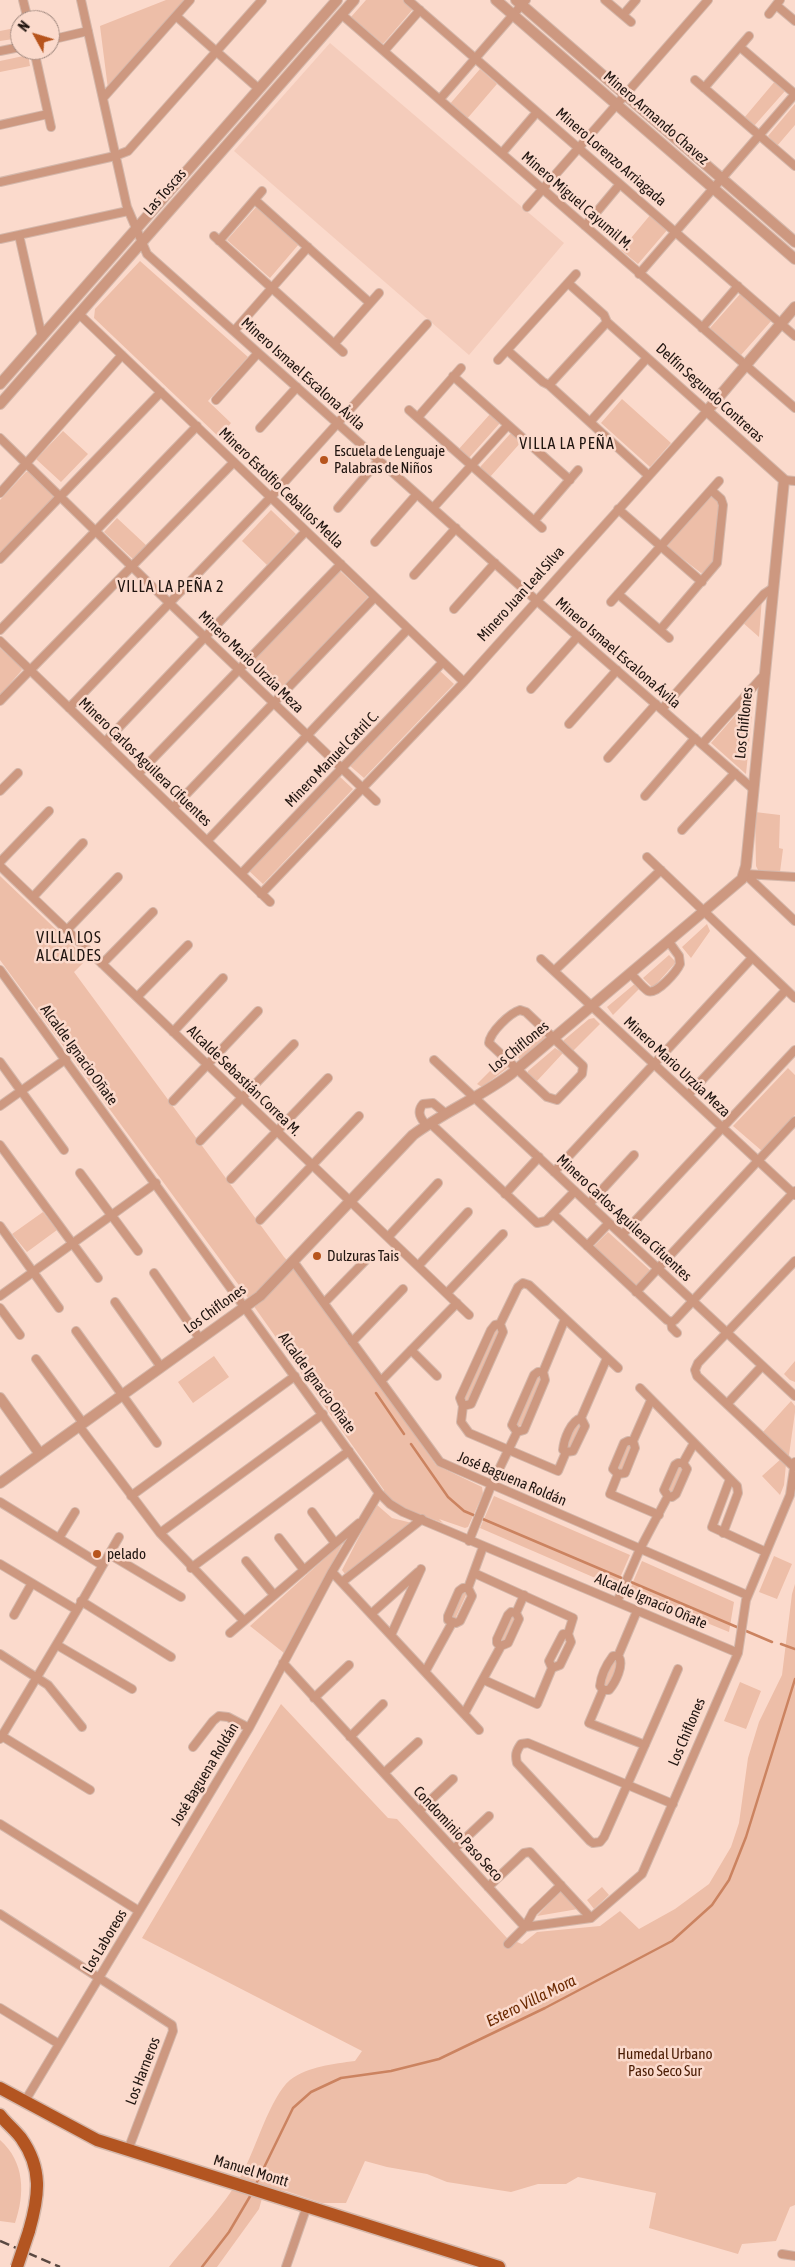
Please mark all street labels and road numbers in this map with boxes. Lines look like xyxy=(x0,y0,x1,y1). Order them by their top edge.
street label: Minero Armando Chavez xyxy=(600,67,712,169)
street label: Minero Lorenzo Arriagada xyxy=(552,104,670,210)
street label: Minero Miguel Cayumil M. xyxy=(518,148,636,254)
street label: Las Toscas xyxy=(140,165,190,219)
street label: Minero Ismael Escalona Ávila xyxy=(237,314,369,434)
street label: Delfín Segundo Contreras xyxy=(652,340,768,446)
street label: Minero Estolfio Ceballos Mella xyxy=(215,424,347,552)
street label: Minero Juan Leal Silva xyxy=(474,543,568,645)
street label: Minero Ismael Escalona Ávila xyxy=(552,594,684,712)
street label: Minero Mario Urzúa Meza xyxy=(195,607,307,717)
street label: Los Chiflones xyxy=(731,686,757,760)
street label: Minero Carlos Aguilera Cifuentes xyxy=(75,694,215,830)
street label: Minero Manuel Catril C. xyxy=(281,707,383,811)
street label: Alcalde Ignacio Oñate xyxy=(36,1001,122,1109)
street label: Minero Mario Urzúa Meza xyxy=(620,1013,734,1121)
street label: Los Chiflones xyxy=(485,1017,553,1077)
street label: Alcalde Sebastián Correa M. xyxy=(183,1022,305,1140)
street label: Minero Carlos Aguilera Cifuentes xyxy=(553,1151,695,1285)
street label: Los Chiflones xyxy=(181,1281,249,1337)
street label: Alcalde Ignacio Oñate xyxy=(274,1329,360,1437)
street label: José Baguena Roldán xyxy=(455,1448,569,1510)
street label: Alcalde Ignacio Oñate xyxy=(592,1569,710,1633)
street label: Los Chiflones xyxy=(665,1695,709,1769)
street label: José Baguena Roldán xyxy=(167,1719,243,1829)
street label: Condominio Paso Seco xyxy=(409,1783,507,1885)
street label: Los Laboreos xyxy=(79,1906,131,1976)
street label: Los Harneros xyxy=(122,2035,164,2107)
street label: Manuel Montt xyxy=(211,2151,291,2191)

